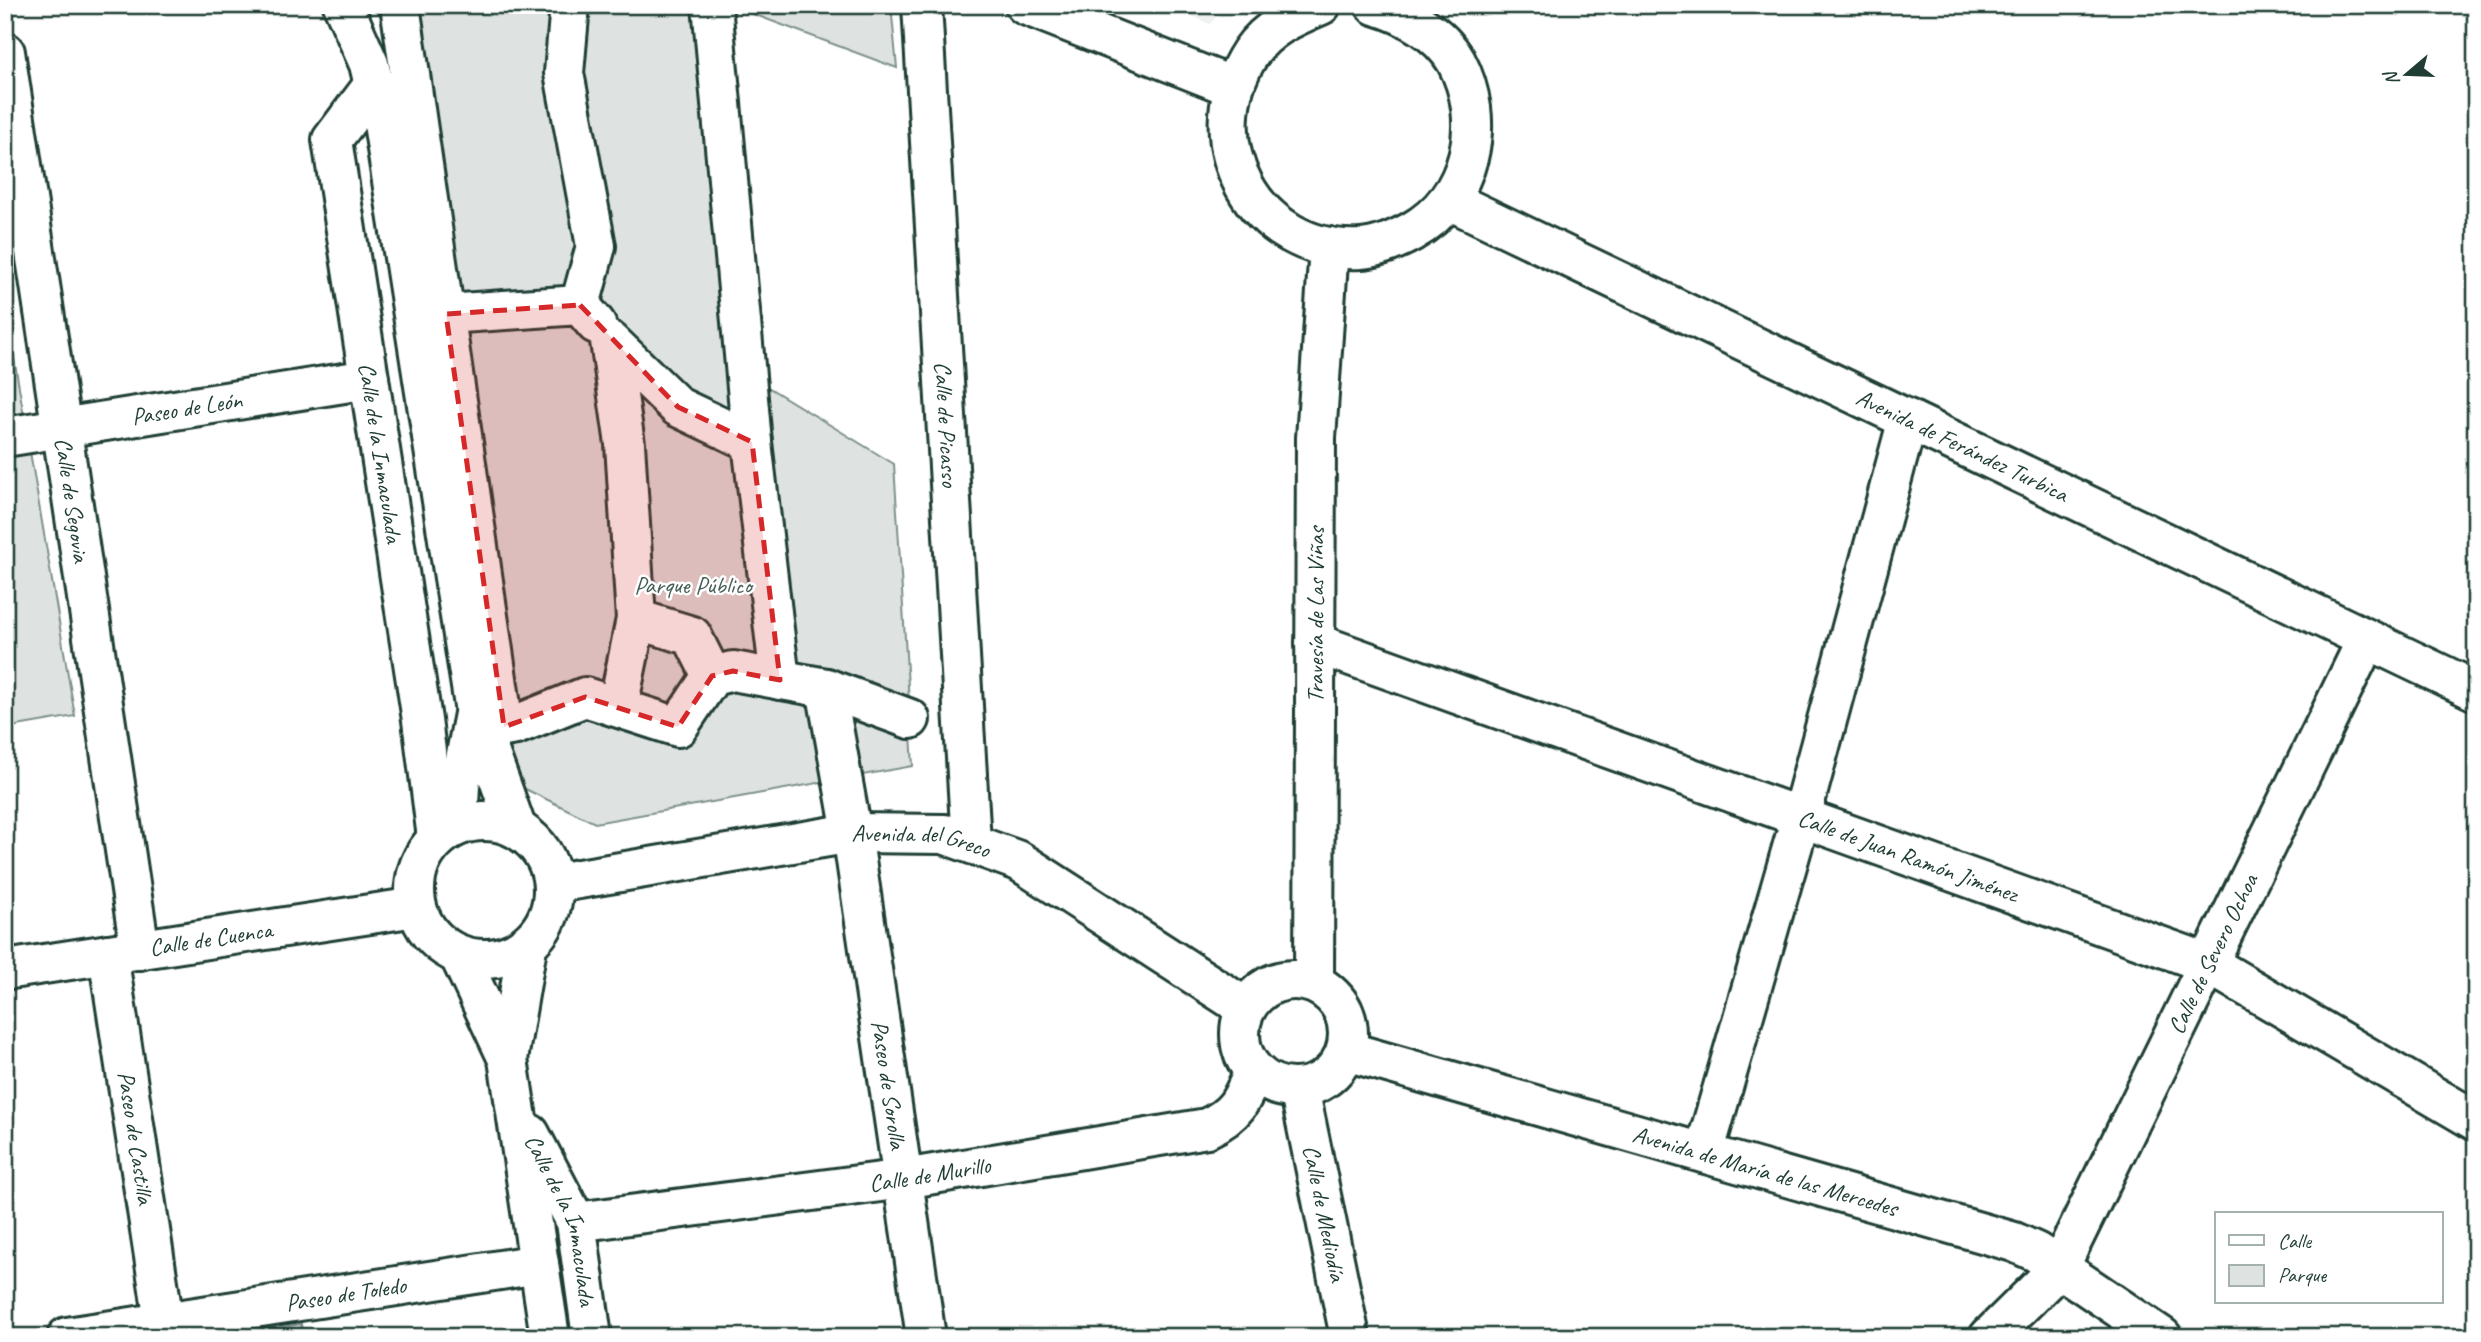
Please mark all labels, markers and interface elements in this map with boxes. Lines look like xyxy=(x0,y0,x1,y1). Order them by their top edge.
north arrow xyxy=(2372,38,2442,108)
text: N xyxy=(2378,67,2405,89)
street label: Calle de la Inmaculada xyxy=(352,361,410,546)
street label: Calle de Picasso xyxy=(928,361,965,489)
street label: Avenida de Ferández Turbica xyxy=(1852,382,2074,509)
street label: Paseo de León xyxy=(129,384,245,432)
street label: Calle de Segovia xyxy=(48,436,97,566)
street label: Travesía de Las Viñas xyxy=(1300,524,1331,703)
park label: Parque Público xyxy=(634,570,754,600)
street label: Calle de Juan Ramón Jiménez xyxy=(1794,803,2024,910)
street label: Avenida del Greco xyxy=(851,818,996,865)
street label: Calle de Severo Ochoa xyxy=(2161,868,2265,1039)
street label: Calle de Cuenca xyxy=(147,914,276,963)
street label: Paseo de Sorolla xyxy=(865,1018,913,1153)
street label: Paseo de Castilla xyxy=(111,1069,161,1208)
street label: Avenida de María de las Mercedes xyxy=(1629,1119,1904,1224)
street label: Calle de la Inmaculada xyxy=(518,1129,603,1309)
street label: Calle de Mediodía xyxy=(1296,1142,1354,1286)
street label: Calle de Murillo xyxy=(867,1149,994,1198)
legend xyxy=(2215,1212,2442,1304)
text: Calle xyxy=(2278,1228,2312,1254)
text: Parque xyxy=(2278,1262,2327,1288)
street label: Paseo de Toledo xyxy=(283,1270,409,1318)

